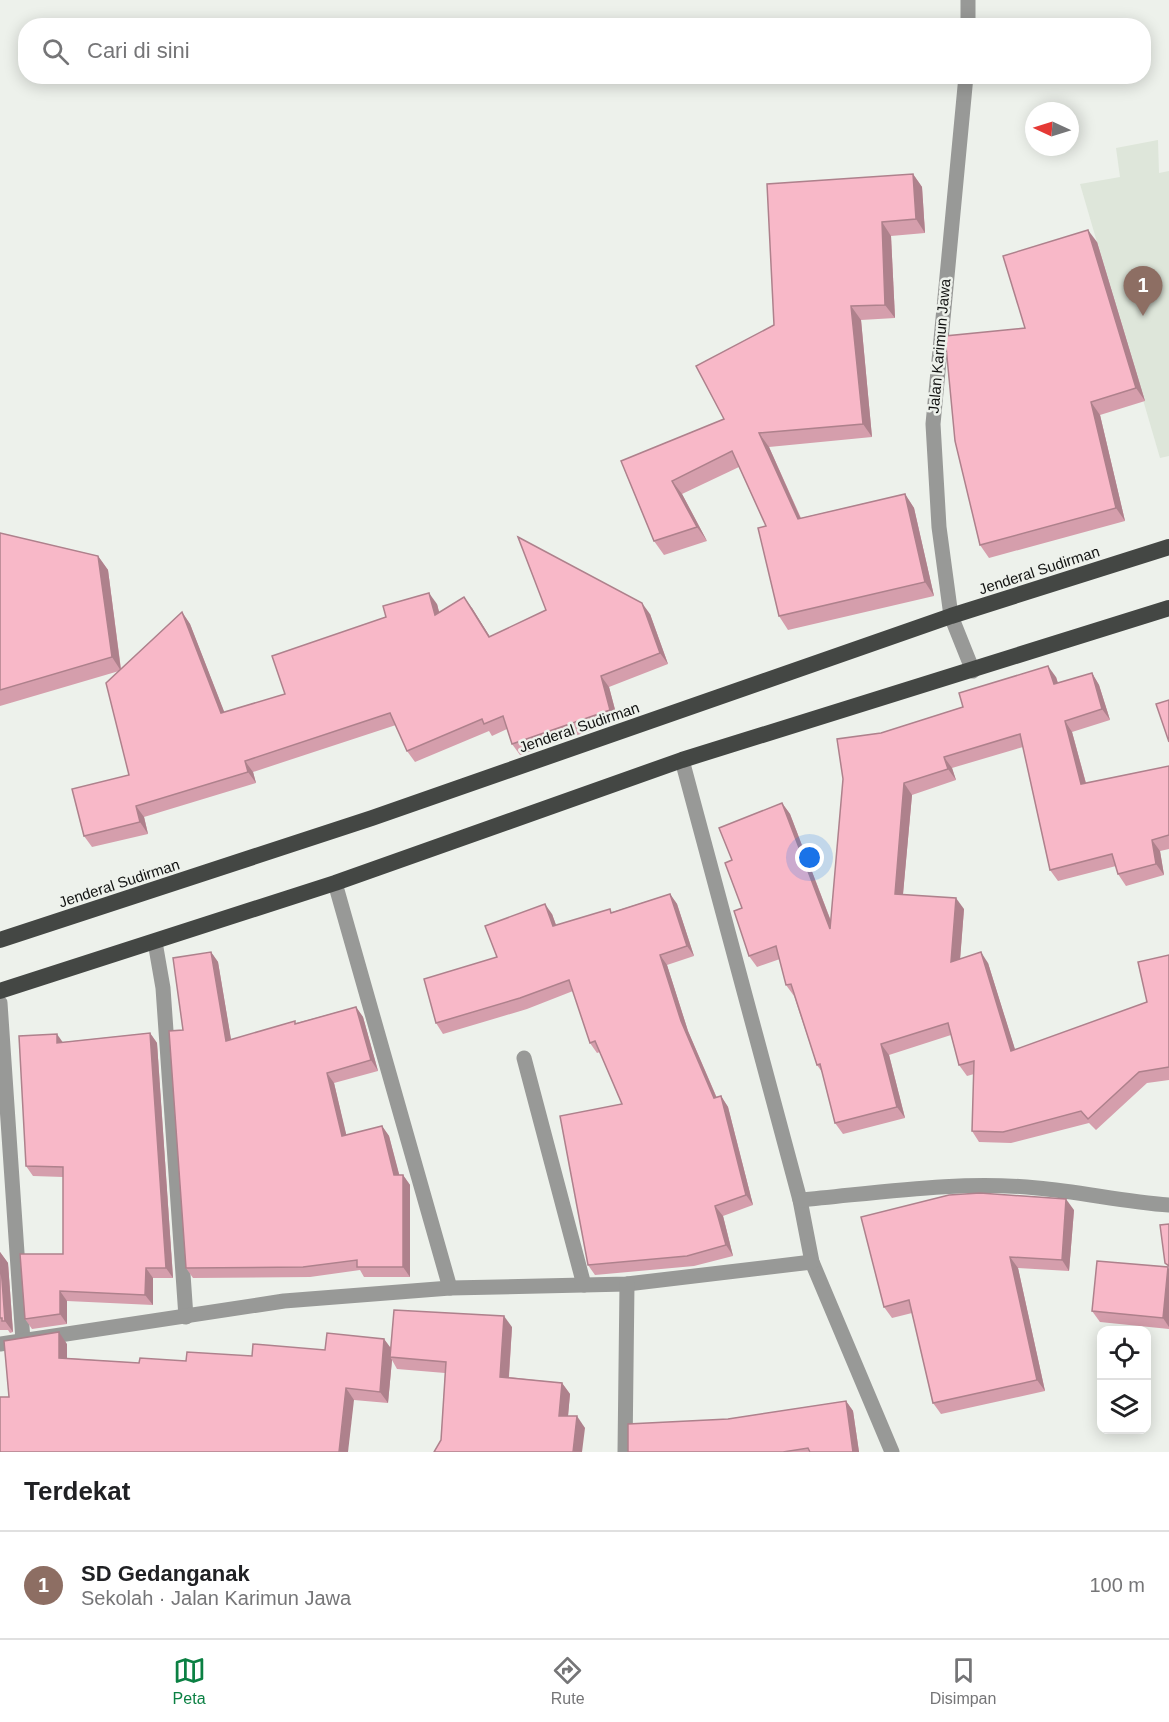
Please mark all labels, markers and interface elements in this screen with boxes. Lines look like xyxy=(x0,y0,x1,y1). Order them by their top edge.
search box xyxy=(18,18,1151,84)
icon: search xyxy=(39,35,72,68)
text: Cari di sini xyxy=(87,38,190,63)
north arrow xyxy=(1025,102,1079,156)
pin: 1 xyxy=(1124,266,1162,316)
street label: Jalan Karimun Jawa xyxy=(925,277,953,414)
street label: Jenderal Sudirman xyxy=(977,542,1101,598)
street label: Jenderal Sudirman xyxy=(517,698,641,756)
your location xyxy=(795,843,824,872)
street label: Jenderal Sudirman xyxy=(57,855,181,911)
map controls xyxy=(1097,1326,1151,1434)
button: locate xyxy=(1097,1326,1151,1380)
button: layers xyxy=(1097,1380,1151,1434)
text: Terdekat xyxy=(24,1476,130,1506)
text: SD Gedanganak xyxy=(81,1561,250,1586)
text: 1 xyxy=(38,1574,49,1596)
text: 100 m xyxy=(1089,1574,1145,1596)
text: Sekolah · Jalan Karimun Jawa xyxy=(81,1587,351,1609)
tab: Peta xyxy=(173,1654,206,1708)
tab: Rute xyxy=(551,1654,585,1708)
tab: Disimpan xyxy=(930,1654,996,1708)

